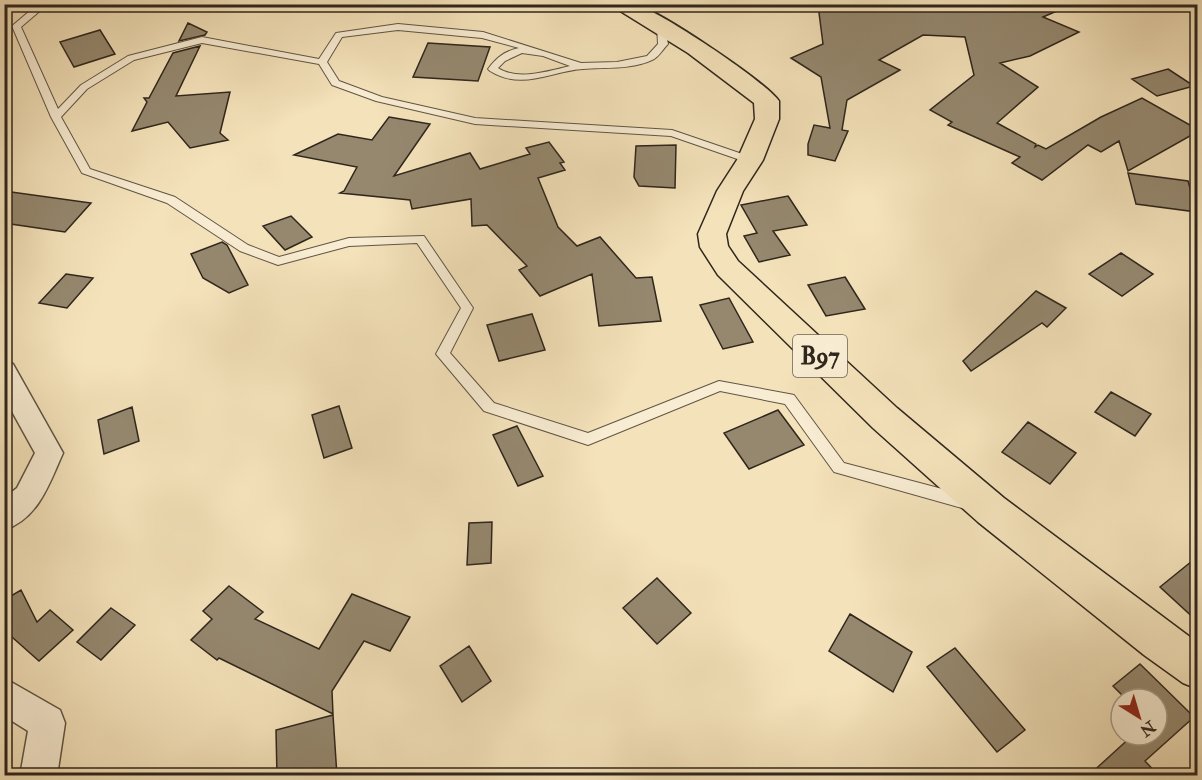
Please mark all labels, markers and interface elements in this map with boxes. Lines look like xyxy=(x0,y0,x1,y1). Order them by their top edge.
road number: B97 xyxy=(793,335,847,377)
north arrow xyxy=(1109,687,1169,747)
text: N xyxy=(1135,715,1160,741)

